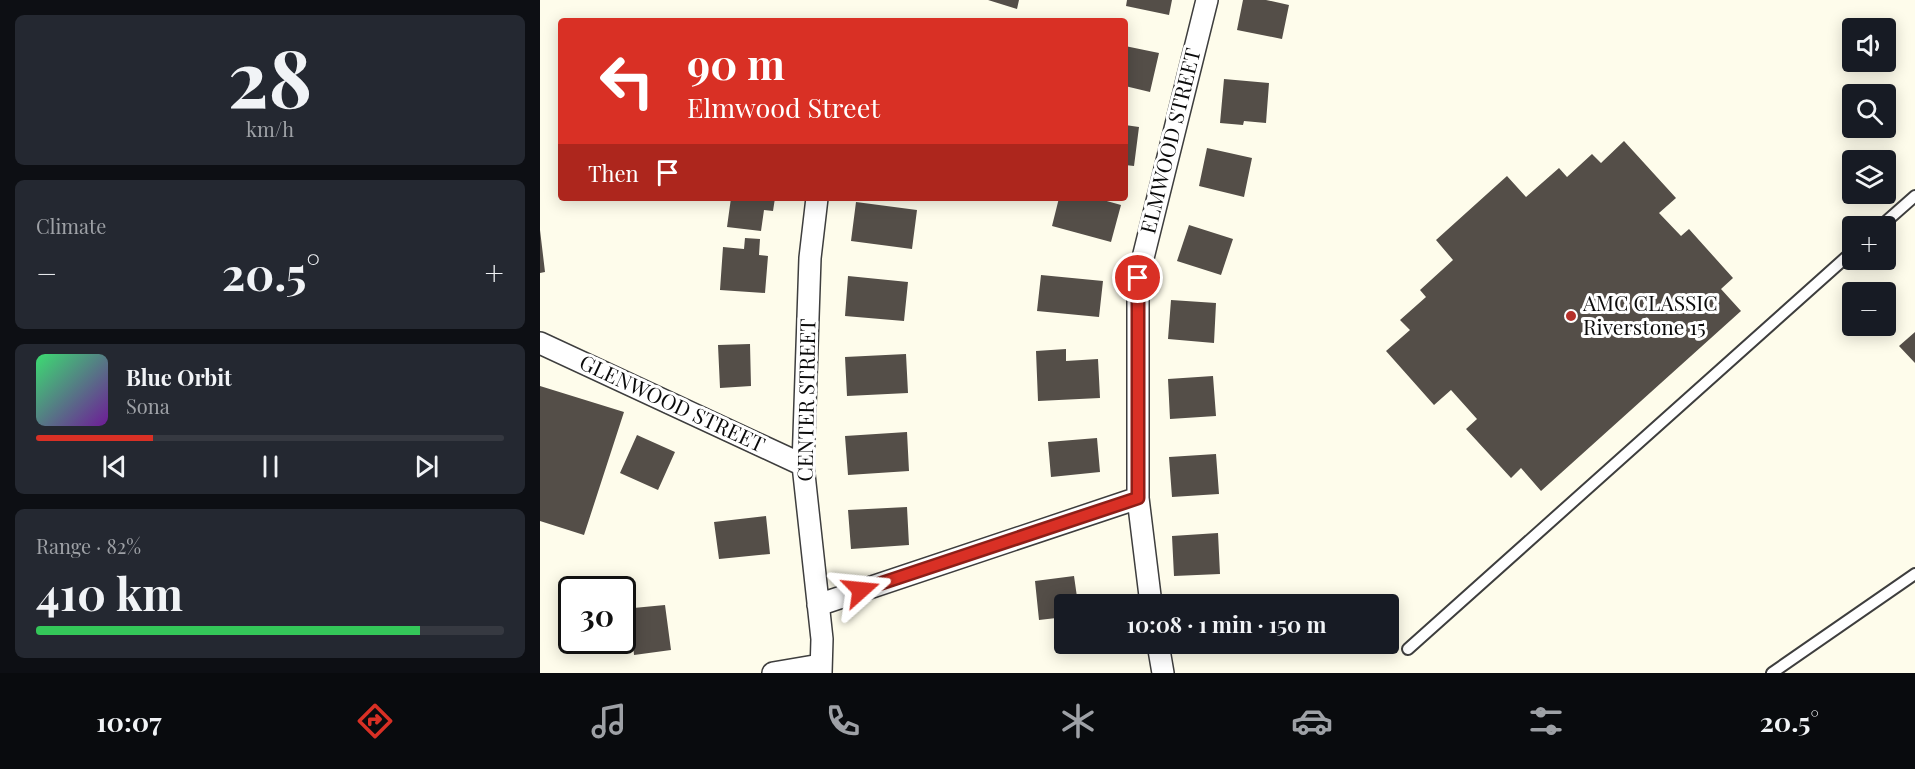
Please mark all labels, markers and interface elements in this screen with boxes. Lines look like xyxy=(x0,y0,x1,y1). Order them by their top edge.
map controls xyxy=(1842,18,1896,336)
button: sound xyxy=(1842,18,1896,72)
text: 28 xyxy=(228,24,312,128)
text: 90 m xyxy=(687,35,785,91)
icon: left xyxy=(588,42,666,120)
street label: ELMWOOD STREET xyxy=(1132,45,1206,236)
button: search xyxy=(1842,84,1896,138)
text: Elmwood Street xyxy=(687,89,880,125)
text: km/h xyxy=(246,115,294,142)
button: layers xyxy=(1842,150,1896,204)
icon: arrive xyxy=(651,156,684,189)
text: Then xyxy=(588,158,639,188)
text: Climate xyxy=(36,212,106,239)
button: + xyxy=(1842,216,1896,270)
text: 20.5° xyxy=(222,242,320,302)
text: − xyxy=(36,250,57,294)
text: + xyxy=(485,250,504,294)
pin xyxy=(1112,252,1163,303)
icon: arrive xyxy=(1121,261,1154,294)
button: − xyxy=(1842,282,1896,336)
place label: AMC CLASSIC Riverstone 15 xyxy=(1582,288,1718,340)
marker: AMC CLASSIC Riverstone 15 xyxy=(1564,309,1578,323)
street label: CENTER STREET xyxy=(790,318,820,482)
street label: GLENWOOD STREET xyxy=(576,347,770,457)
text: Blue Orbit xyxy=(126,362,232,392)
text: Sona xyxy=(126,392,170,419)
icon: previous xyxy=(98,450,131,483)
icon: pause xyxy=(254,450,287,483)
icon: next xyxy=(410,450,443,483)
text: Range · 82% xyxy=(36,532,141,559)
position arrow xyxy=(829,558,893,622)
text: 410 km xyxy=(36,562,183,622)
speed limit sign: 30 xyxy=(558,576,636,654)
text: 10:08 · 1 min · 150 m xyxy=(1127,609,1326,639)
icon: directions xyxy=(354,700,396,742)
icon: music xyxy=(588,700,630,742)
icon: phone xyxy=(822,700,864,742)
icon: climate xyxy=(1057,700,1099,742)
icon: car xyxy=(1291,700,1333,742)
icon: filters xyxy=(1525,700,1567,742)
text: 10:07 xyxy=(96,703,161,739)
text: 20.5° xyxy=(1760,703,1819,739)

